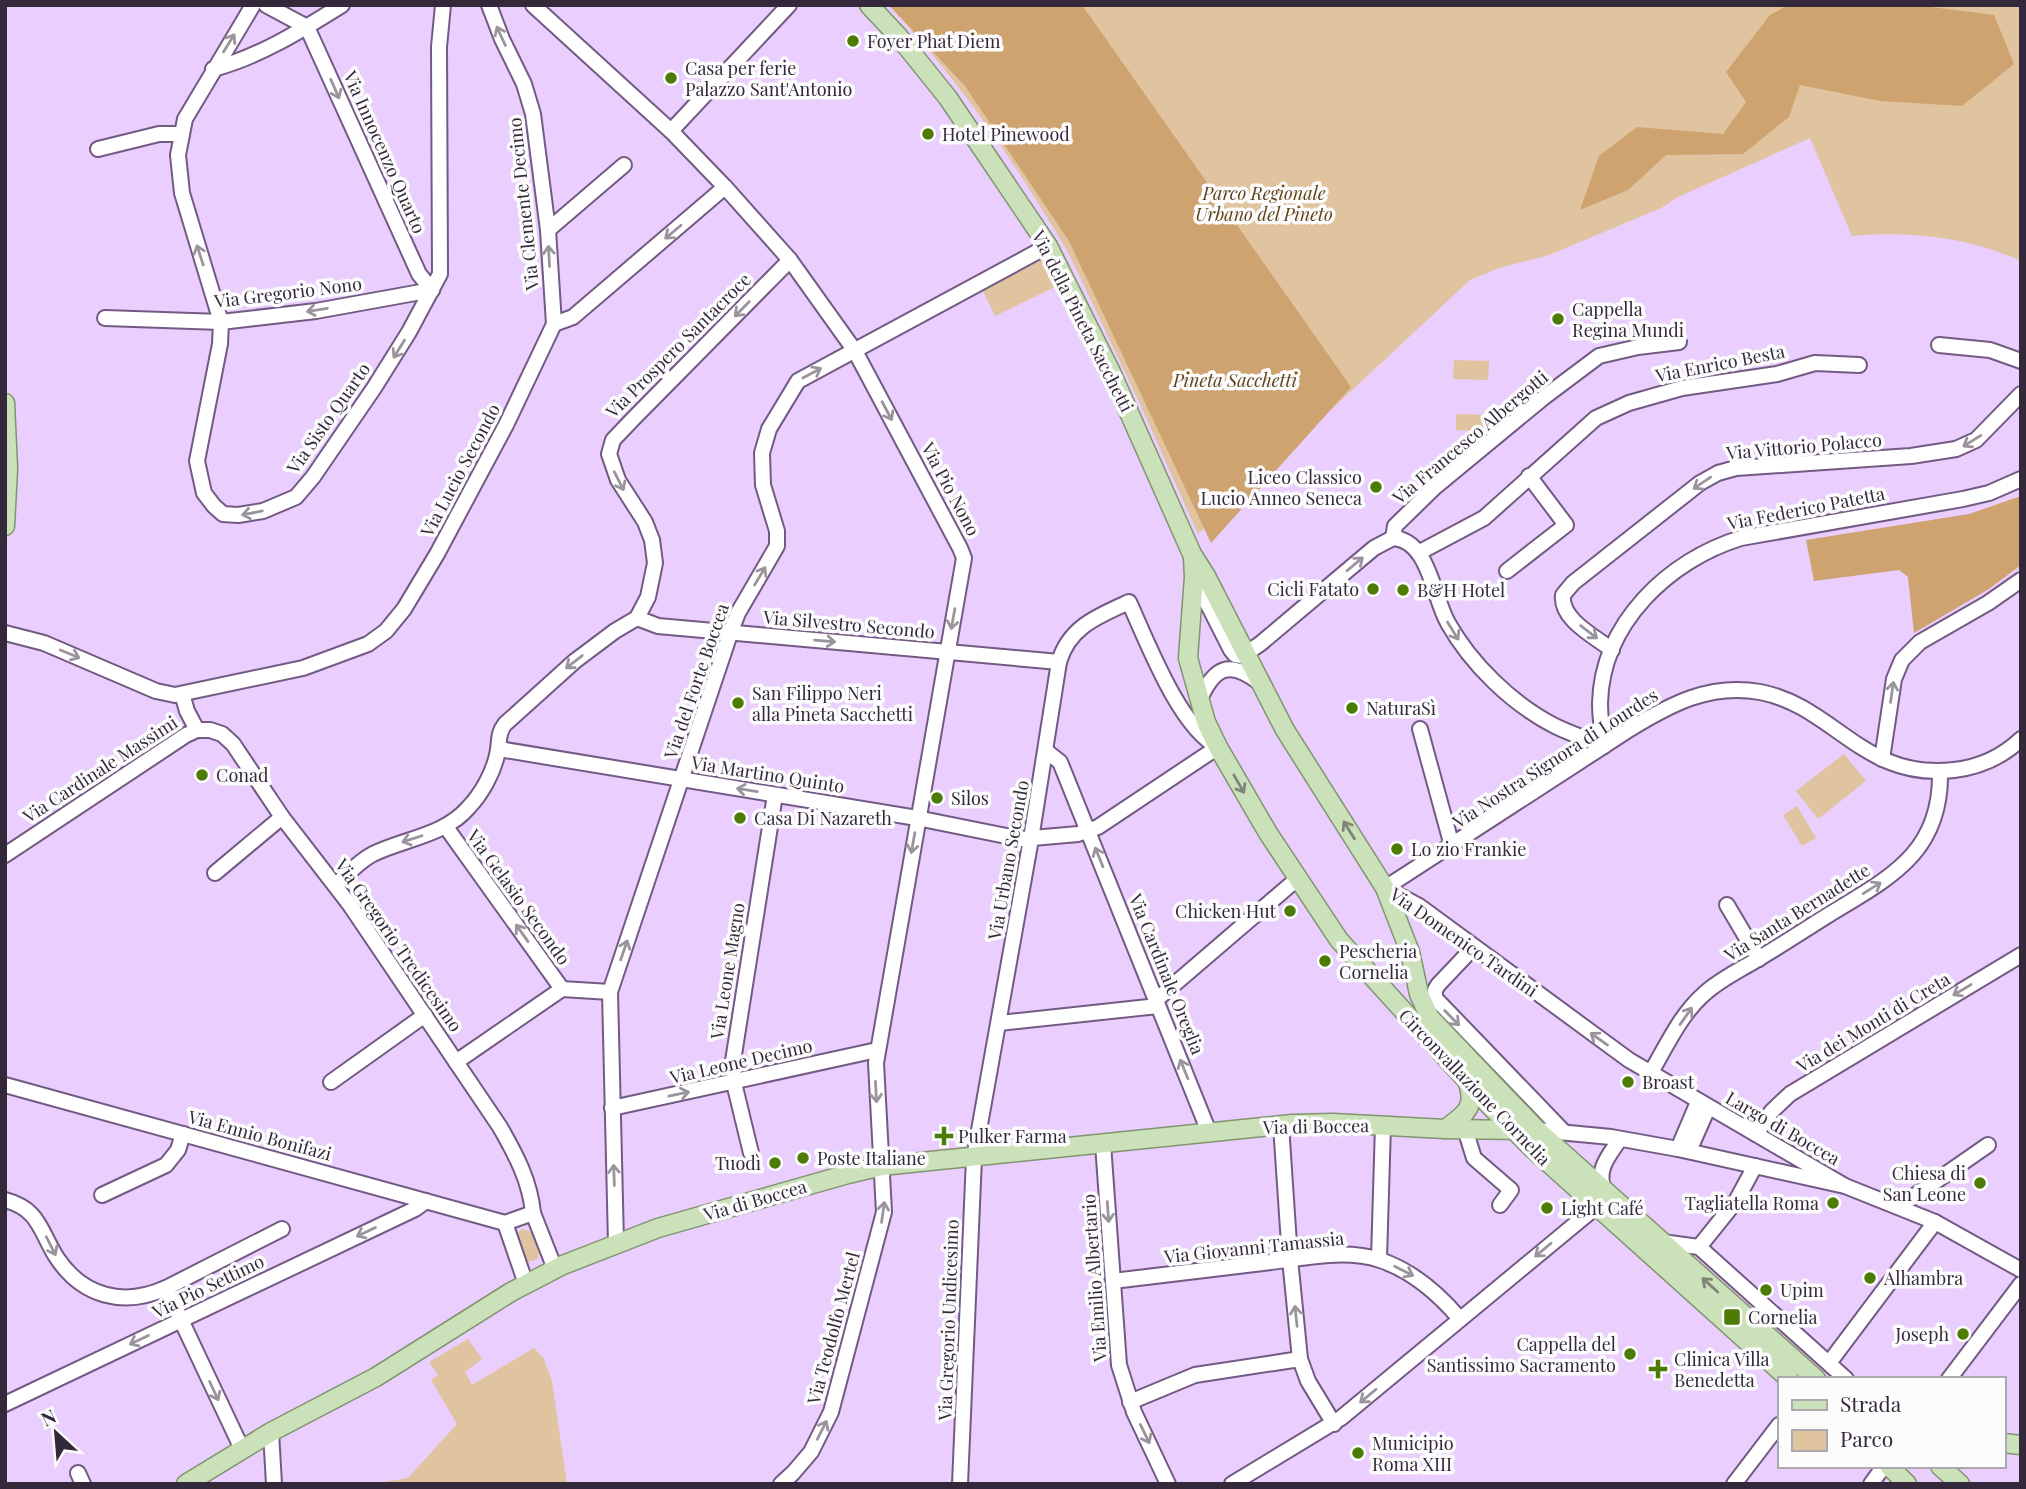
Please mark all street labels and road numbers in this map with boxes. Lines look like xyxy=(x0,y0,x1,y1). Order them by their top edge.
street label: Via Innocenzo Quarto xyxy=(338,66,432,237)
street label: Via Clemente Decimo xyxy=(502,116,544,293)
street label: Via della Pineta Sacchetti xyxy=(1026,225,1139,416)
street label: Via Prospero Santacroce xyxy=(600,267,756,423)
street label: Via Gregorio Nono xyxy=(212,271,363,313)
street label: Via Enrico Besta xyxy=(1652,339,1787,387)
street label: Via Sisto Quarto xyxy=(280,358,375,479)
street label: Via Francesco Albergotti xyxy=(1386,365,1553,510)
street label: Via Lucio Secondo xyxy=(414,399,505,542)
street label: Via Vittorio Polacco xyxy=(1724,427,1883,465)
street label: Via Pio Nono xyxy=(916,437,986,540)
street label: Via Federico Patetta xyxy=(1724,481,1887,535)
street label: Via del Forte Boccea xyxy=(658,600,734,763)
street label: Via Silvestro Secondo xyxy=(761,604,936,643)
street label: Via Nostra Signora di Lourdes xyxy=(1447,683,1662,834)
street label: Via Cardinale Massimi xyxy=(17,710,182,828)
street label: Via Martino Quinto xyxy=(689,750,846,798)
street label: Via Urbano Secondo xyxy=(982,778,1034,943)
street label: Via Gelasio Secondo xyxy=(461,824,576,969)
street label: Via Gregorio Tredicesimo xyxy=(330,853,468,1036)
street label: Via Santa Bernadette xyxy=(1719,858,1874,967)
street label: Via Domenico Tardini xyxy=(1385,881,1543,1002)
street label: Via Cardinale Oreglia xyxy=(1123,889,1210,1058)
street label: Via Leone Magno xyxy=(704,901,750,1042)
street label: Via dei Monti di Creta xyxy=(1791,967,1954,1078)
street label: Circonvallazione Cornelia xyxy=(1394,1004,1556,1171)
street label: Via Leone Decimo xyxy=(667,1033,815,1089)
street label: Largo di Boccea xyxy=(1722,1086,1844,1170)
street label: Via Ennio Bonifazi xyxy=(185,1104,334,1166)
street label: Via di Boccea xyxy=(1262,1113,1369,1139)
street label: Via di Boccea xyxy=(700,1174,809,1226)
street label: Via Emilio Albertario xyxy=(1076,1193,1112,1364)
street label: Via Gregorio Undicesimo xyxy=(932,1219,964,1422)
street label: Via Giovanni Tamassia xyxy=(1162,1226,1345,1268)
street label: Via Pio Settimo xyxy=(147,1249,268,1324)
street label: Via Teodolfo Mertel xyxy=(801,1249,865,1408)

